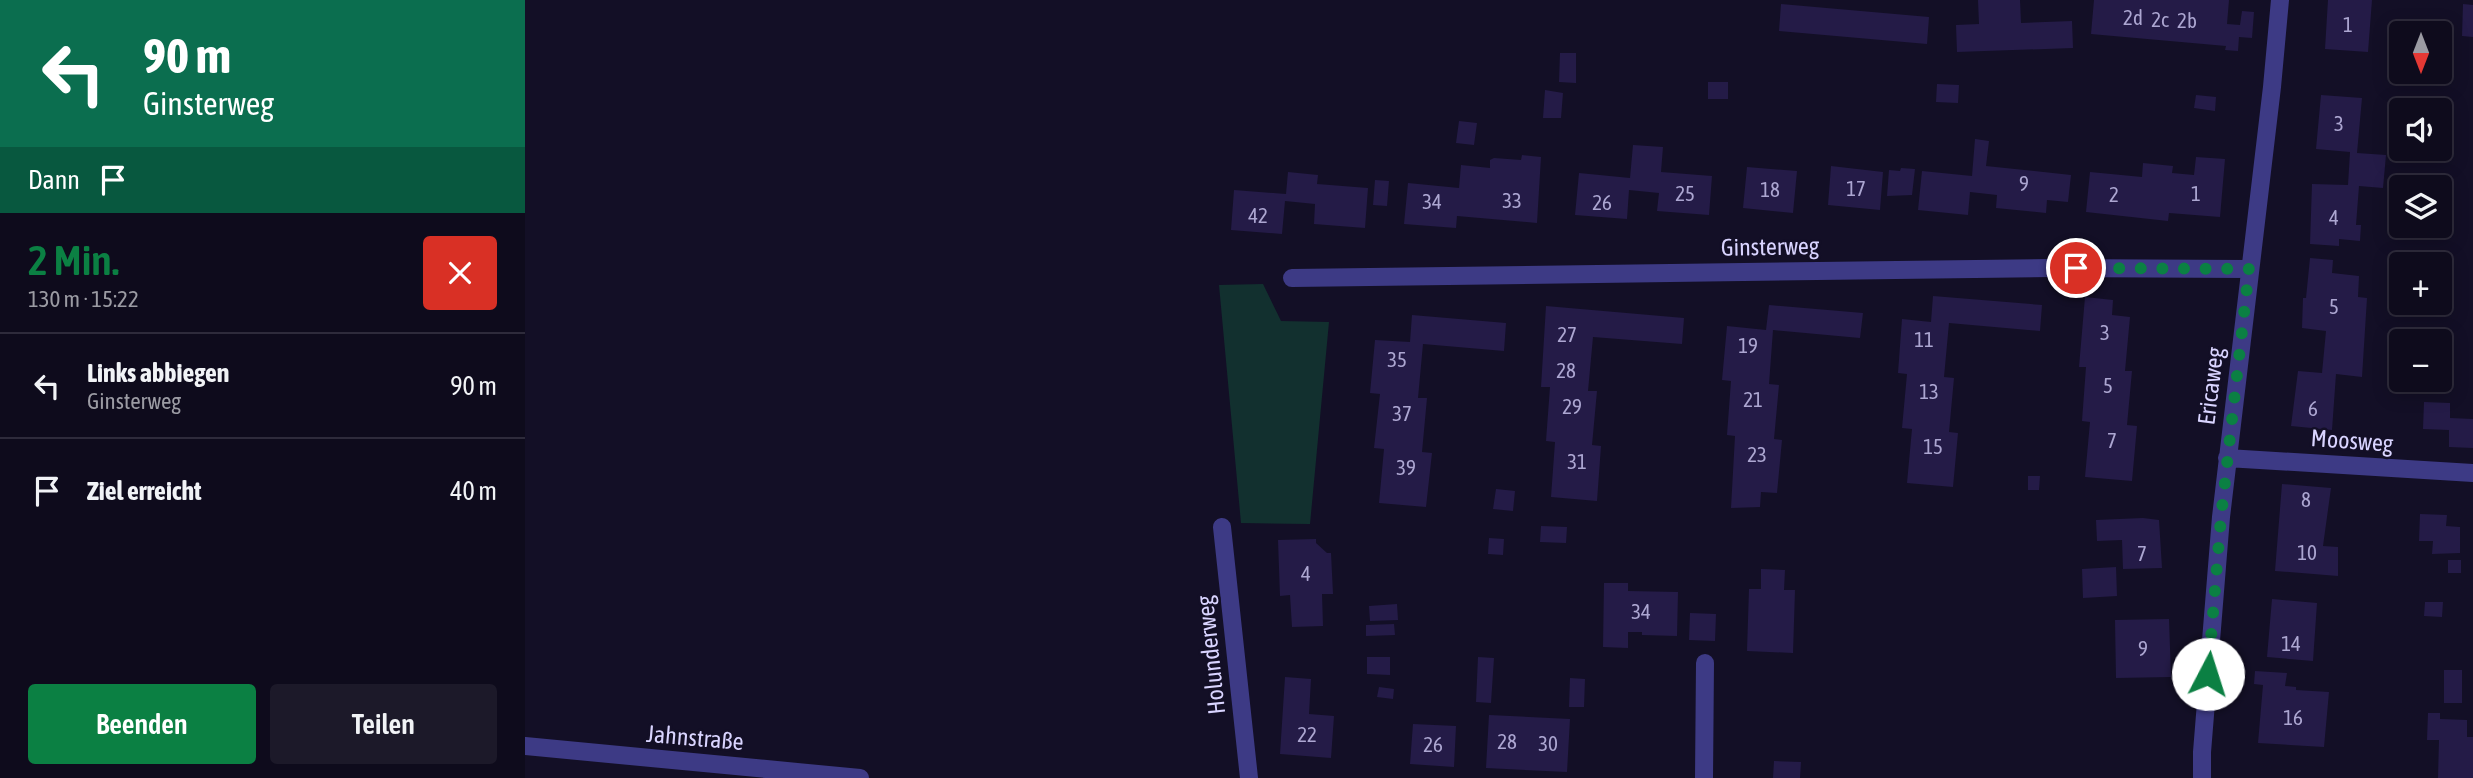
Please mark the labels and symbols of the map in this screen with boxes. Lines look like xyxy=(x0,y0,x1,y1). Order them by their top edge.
house number: 2d xyxy=(2123,5,2143,29)
house number: 2c xyxy=(2151,7,2169,31)
house number: 2b xyxy=(2177,8,2197,32)
house number: 1 xyxy=(2343,12,2353,36)
north arrow xyxy=(2389,21,2452,84)
house number: 3 xyxy=(2334,111,2344,135)
house number: 9 xyxy=(2019,171,2029,195)
house number: 17 xyxy=(1846,176,1866,200)
house number: 18 xyxy=(1760,177,1780,201)
house number: 25 xyxy=(1675,181,1695,205)
house number: 1 xyxy=(2191,181,2201,205)
house number: 2 xyxy=(2109,182,2119,206)
house number: 33 xyxy=(1502,188,1522,212)
house number: 34 xyxy=(1422,189,1442,213)
house number: 26 xyxy=(1592,190,1612,214)
house number: 42 xyxy=(1248,203,1268,227)
house number: 4 xyxy=(2329,205,2339,229)
street label: Ginsterweg xyxy=(1721,232,1820,261)
pin xyxy=(2046,238,2106,298)
house number: 5 xyxy=(2329,294,2339,318)
house number: 3 xyxy=(2100,320,2110,344)
house number: 27 xyxy=(1557,322,1577,346)
house number: 11 xyxy=(1914,327,1934,351)
house number: 19 xyxy=(1738,333,1758,357)
street label: Ericaweg xyxy=(2192,345,2229,426)
house number: 35 xyxy=(1387,347,1407,371)
house number: 28 xyxy=(1556,358,1576,382)
house number: 5 xyxy=(2103,373,2113,397)
house number: 13 xyxy=(1919,379,1939,403)
house number: 21 xyxy=(1743,387,1763,411)
house number: 29 xyxy=(1562,394,1582,418)
house number: 6 xyxy=(2308,396,2318,420)
house number: 37 xyxy=(1392,401,1412,425)
street label: Moosweg xyxy=(2310,424,2395,457)
house number: 7 xyxy=(2107,428,2117,452)
house number: 15 xyxy=(1923,434,1943,458)
house number: 23 xyxy=(1747,442,1767,466)
house number: 31 xyxy=(1567,449,1587,473)
house number: 39 xyxy=(1396,455,1416,479)
house number: 8 xyxy=(2301,487,2311,511)
house number: 10 xyxy=(2297,540,2317,564)
house number: 7 xyxy=(2137,541,2147,565)
house number: 4 xyxy=(1301,561,1311,585)
street label: Holunderweg xyxy=(1191,594,1230,716)
house number: 34 xyxy=(1631,599,1651,623)
house number: 14 xyxy=(2281,631,2301,655)
house number: 9 xyxy=(2138,636,2148,660)
position arrow xyxy=(2171,637,2245,711)
house number: 16 xyxy=(2283,705,2303,729)
street label: Jahnstraße xyxy=(645,720,745,755)
house number: 22 xyxy=(1297,722,1317,746)
house number: 28 xyxy=(1497,729,1517,753)
house number: 30 xyxy=(1538,731,1558,755)
house number: 26 xyxy=(1423,732,1443,756)

